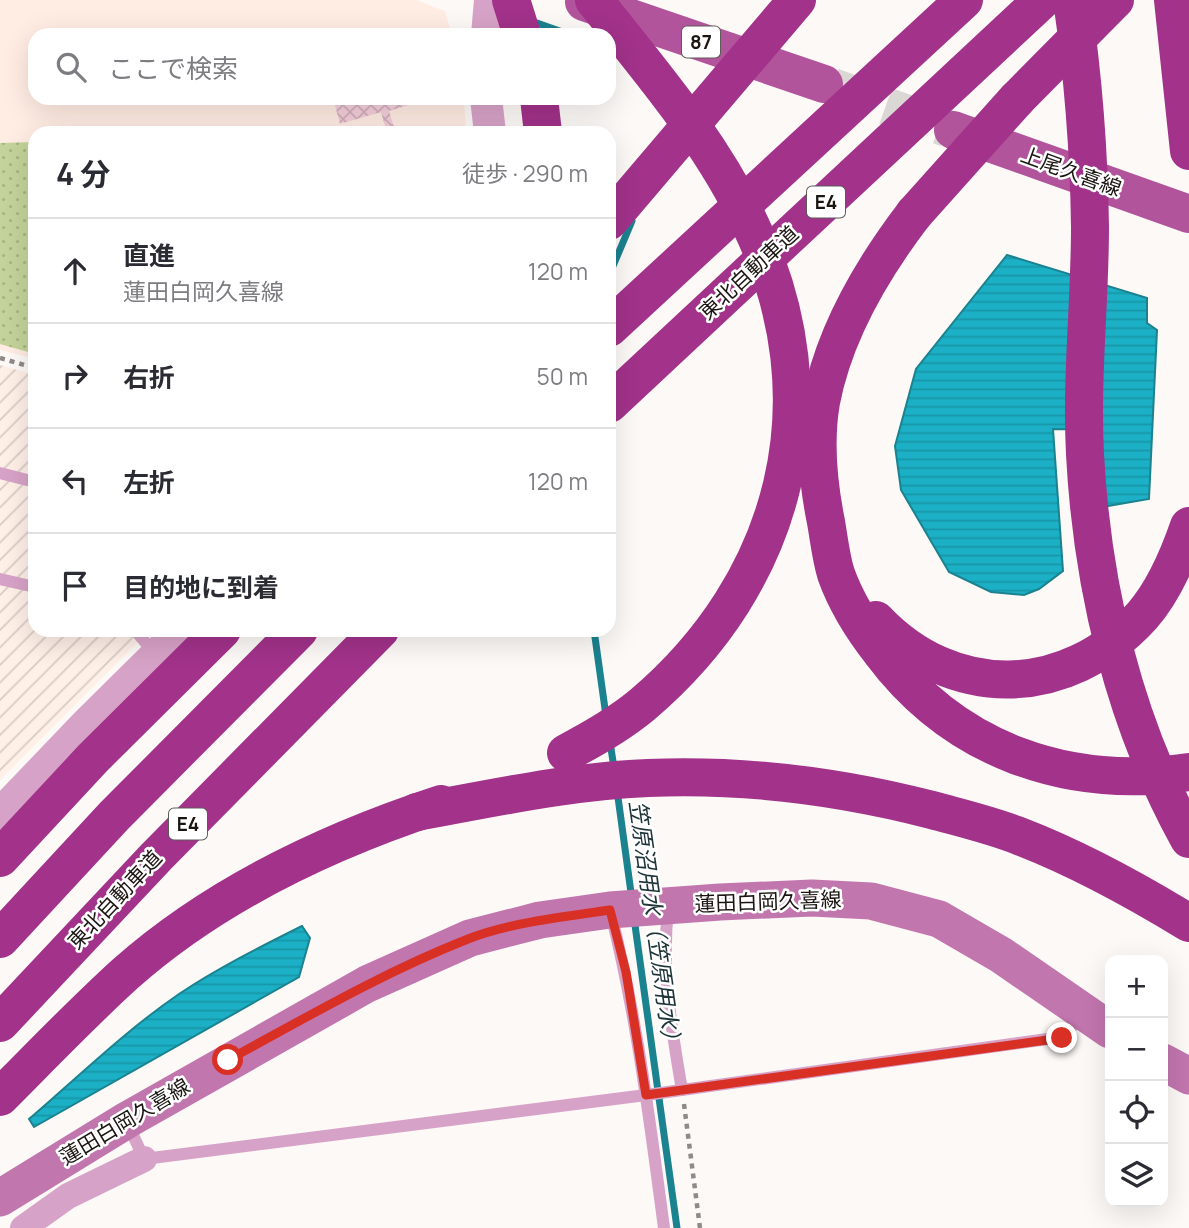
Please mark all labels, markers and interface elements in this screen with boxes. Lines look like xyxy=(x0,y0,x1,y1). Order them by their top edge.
road number: 87 xyxy=(682,26,720,58)
search box xyxy=(28,28,616,105)
icon: search xyxy=(52,48,90,86)
text: ここで検索 xyxy=(108,50,238,86)
street label: 上尾久喜線 xyxy=(1017,140,1125,202)
text: 4 分 xyxy=(56,153,110,194)
text: 徒歩 · 290 m xyxy=(462,157,588,189)
road number: E4 xyxy=(807,186,845,218)
street label: 東北自動車道 xyxy=(693,219,804,325)
text: 直進 xyxy=(123,237,175,273)
icon: ahead xyxy=(56,252,94,290)
text: 120 m xyxy=(528,255,588,287)
text: 蓮田白岡久喜線 xyxy=(123,275,284,307)
icon: right xyxy=(56,357,94,395)
text: 右折 xyxy=(123,359,175,395)
text: 50 m xyxy=(537,360,588,392)
icon: left xyxy=(56,462,94,500)
text: 左折 xyxy=(123,464,175,500)
text: 120 m xyxy=(528,465,588,497)
icon: arrive xyxy=(56,567,94,605)
text: 目的地に到着 xyxy=(123,569,279,605)
water label: 笠原沼用水（笠原用水） xyxy=(623,798,689,1053)
road number: E4 xyxy=(169,808,207,839)
street label: 東北自動車道 xyxy=(61,844,167,955)
street label: 蓮田白岡久喜線 xyxy=(694,884,842,918)
map controls xyxy=(1105,955,1168,1207)
button: + xyxy=(1105,955,1168,1018)
button: − xyxy=(1105,1018,1168,1081)
route end xyxy=(1046,1022,1077,1053)
route start xyxy=(212,1044,243,1075)
street label: 蓮田白岡久喜線 xyxy=(54,1071,195,1171)
button: locate xyxy=(1105,1081,1168,1144)
button: layers xyxy=(1105,1144,1168,1207)

